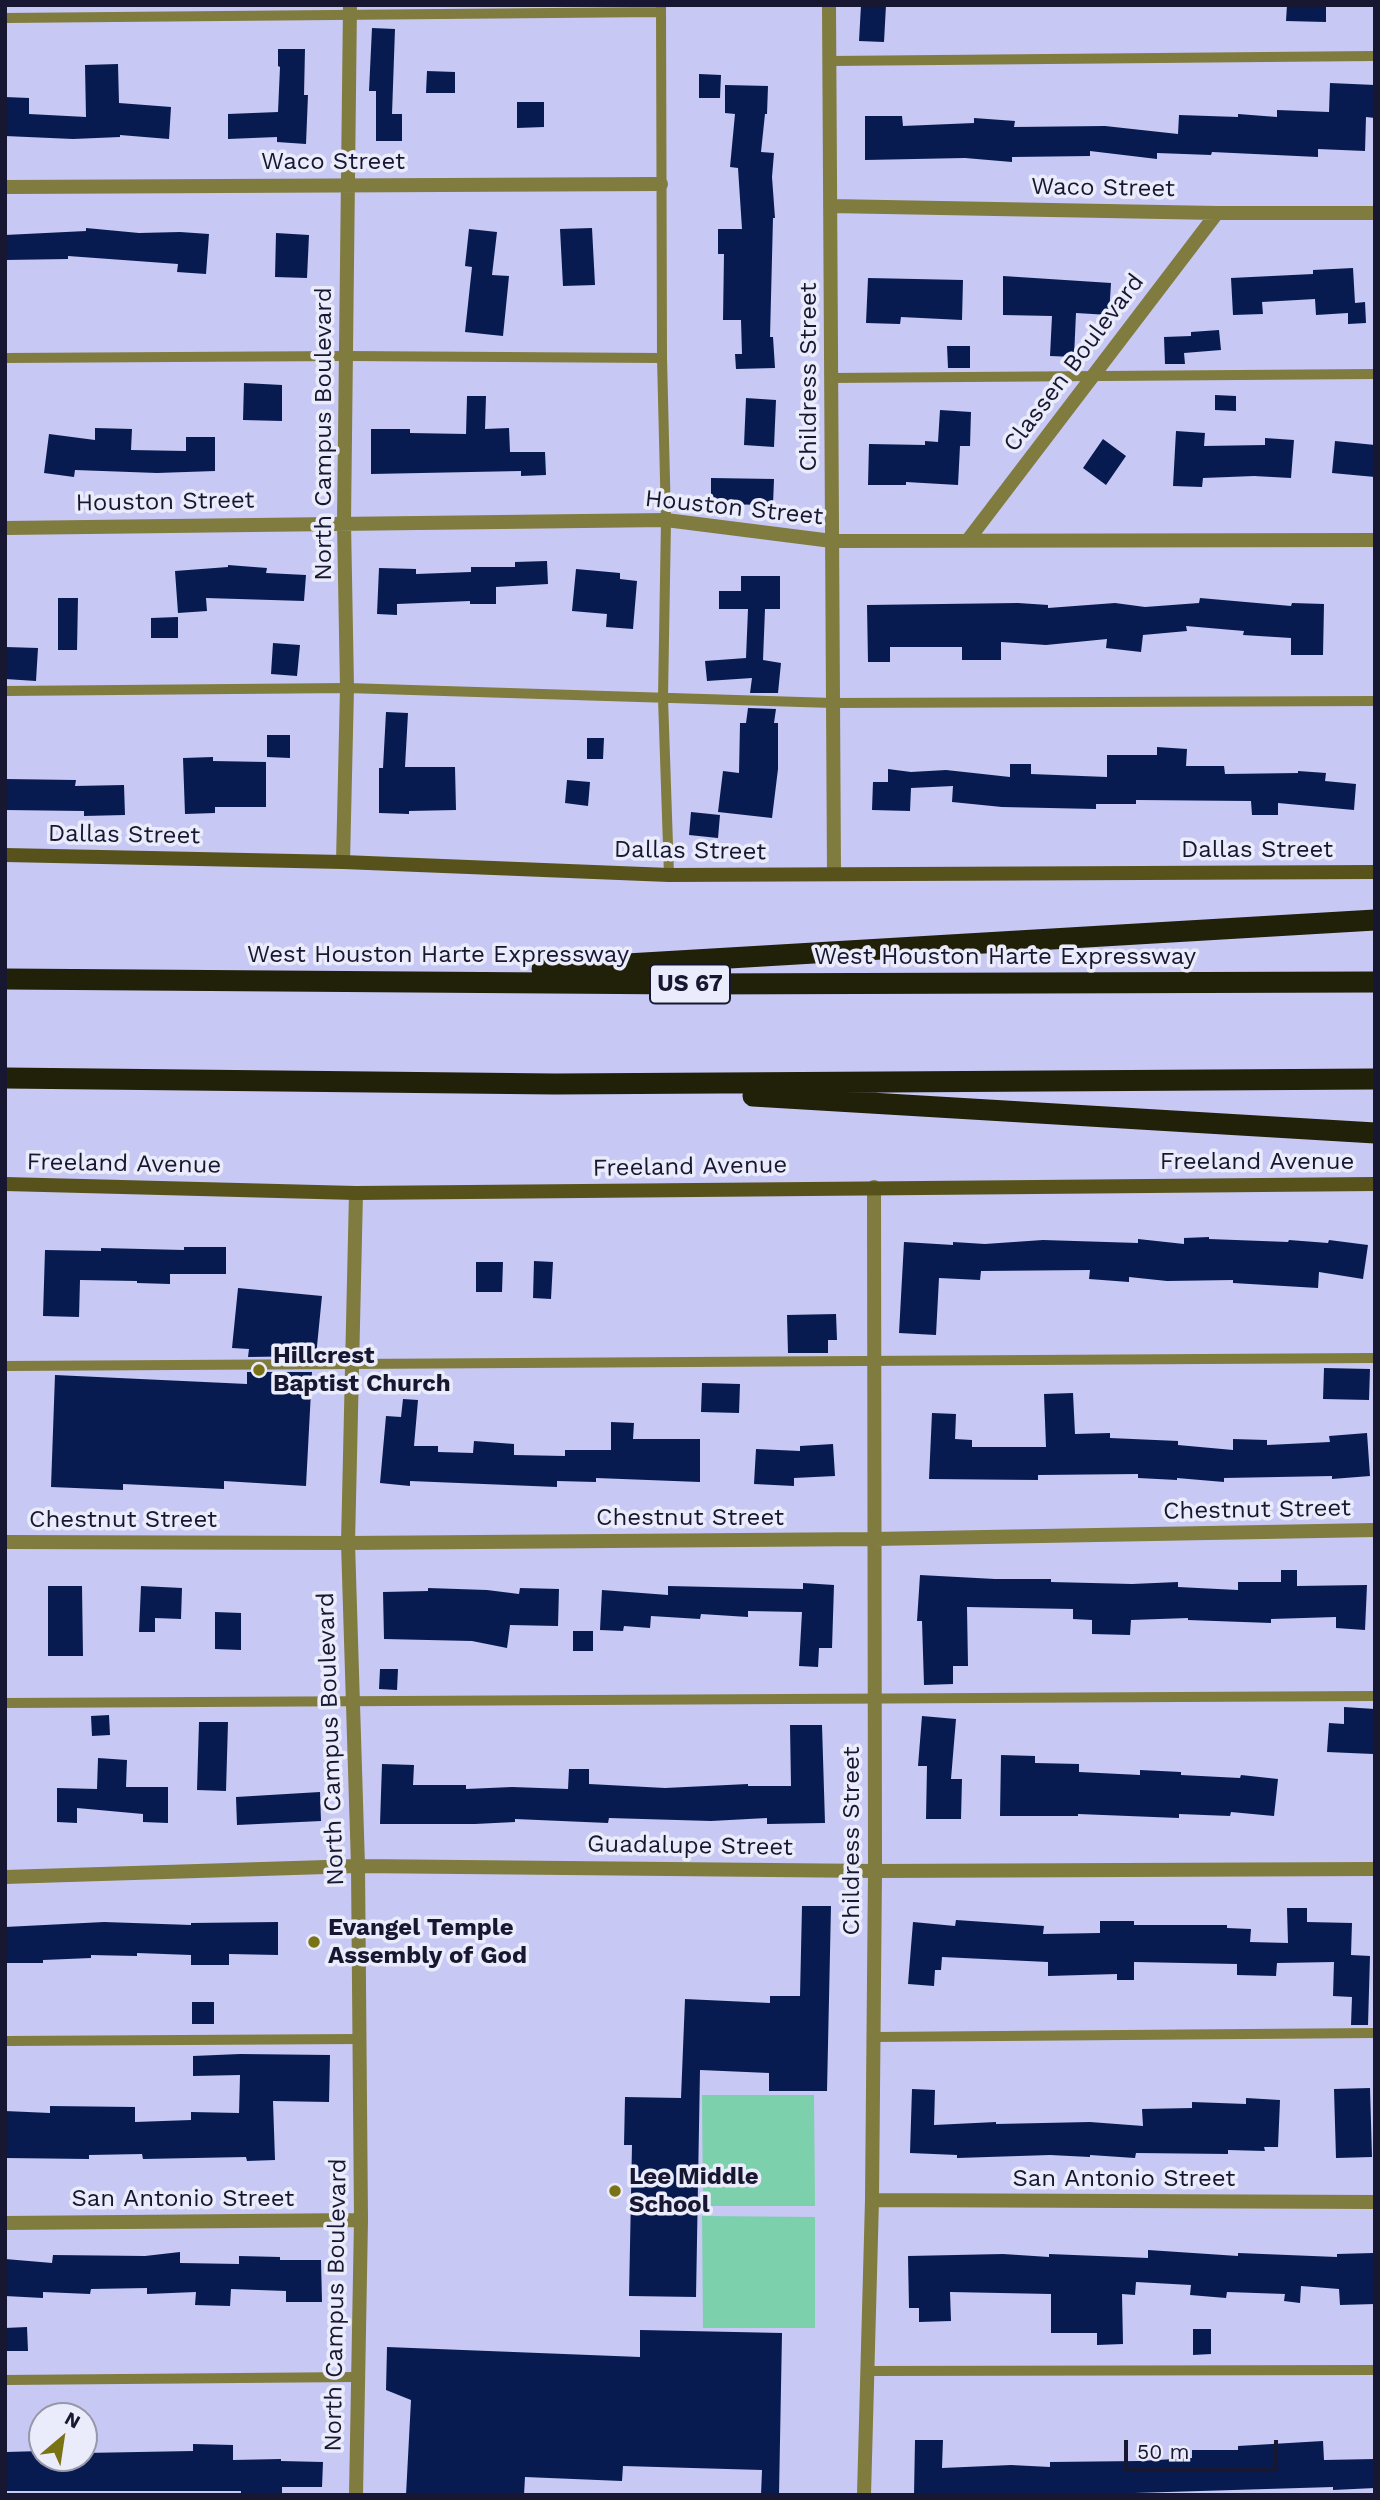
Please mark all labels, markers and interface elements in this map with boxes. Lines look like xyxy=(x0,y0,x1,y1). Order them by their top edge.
street label: Waco Street xyxy=(261,148,405,176)
street label: Waco Street xyxy=(1031,172,1175,204)
street label: Classen Boulevard xyxy=(998,268,1150,458)
street label: Childress Street xyxy=(795,282,823,472)
street label: North Campus Boulevard xyxy=(310,287,338,581)
street label: Houston Street xyxy=(643,484,825,532)
street label: Houston Street xyxy=(75,486,255,518)
street label: Dallas Street xyxy=(48,819,200,851)
street label: Dallas Street xyxy=(614,835,766,867)
street label: Dallas Street xyxy=(1181,836,1333,864)
street label: West Houston Harte Expressway xyxy=(247,941,629,969)
street label: West Houston Harte Expressway xyxy=(814,943,1196,971)
road number: US 67 xyxy=(650,965,730,1004)
street label: Freeland Avenue xyxy=(26,1148,222,1180)
street label: Freeland Avenue xyxy=(1160,1148,1354,1176)
street label: Freeland Avenue xyxy=(592,1151,788,1183)
place label: Hillcrest Baptist Church xyxy=(273,1342,451,1398)
marker: Hillcrest Baptist Church xyxy=(251,1362,267,1378)
street label: Chestnut Street xyxy=(1163,1494,1351,1526)
street label: Chestnut Street xyxy=(596,1504,784,1532)
street label: Chestnut Street xyxy=(29,1506,217,1534)
street label: North Campus Boulevard xyxy=(311,1592,351,1886)
street label: Childress Street xyxy=(838,1746,866,1936)
street label: Guadalupe Street xyxy=(587,1830,793,1862)
place label: Evangel Temple Assembly of God xyxy=(328,1914,527,1970)
marker: Evangel Temple Assembly of God xyxy=(306,1934,322,1950)
street label: North Campus Boulevard xyxy=(319,2158,353,2452)
place label: Lee Middle School xyxy=(629,2163,759,2219)
street label: San Antonio Street xyxy=(1013,2165,1235,2193)
marker: Lee Middle School xyxy=(607,2183,623,2199)
street label: San Antonio Street xyxy=(72,2185,294,2213)
north arrow xyxy=(28,2402,98,2472)
text: N xyxy=(61,2406,84,2433)
scale bar xyxy=(1128,2426,1282,2470)
text: 50 m xyxy=(1137,2439,1189,2464)

